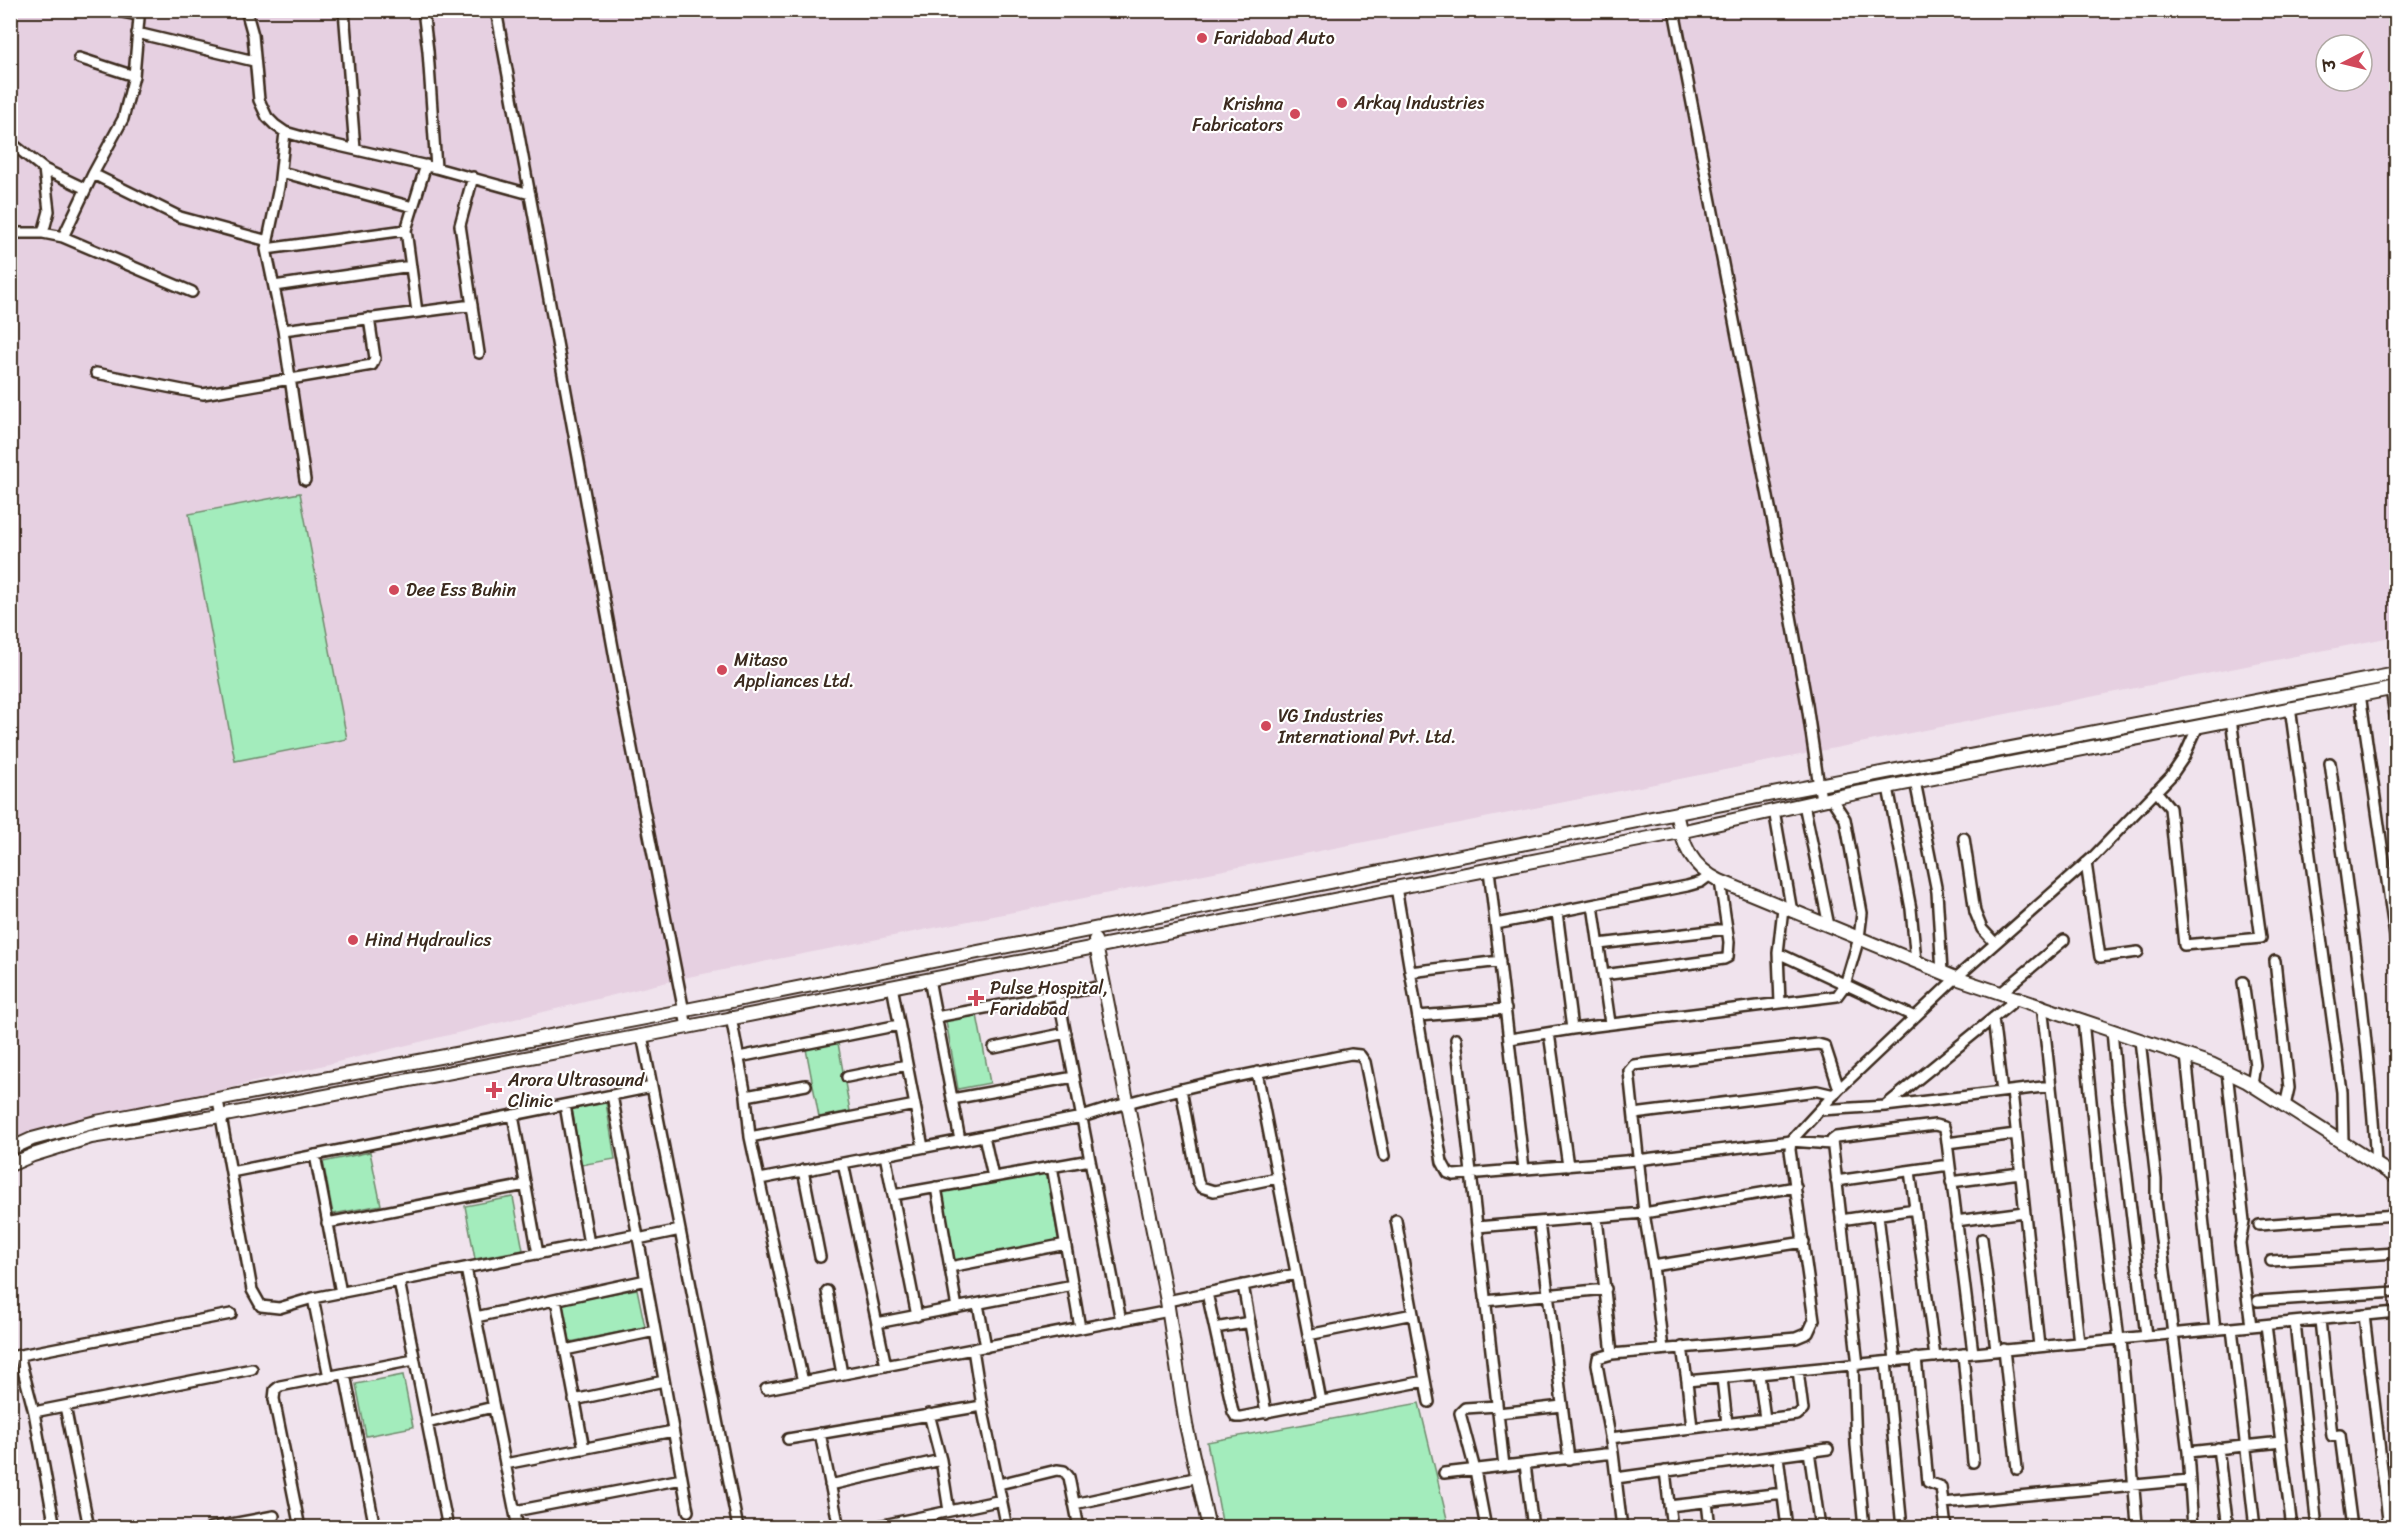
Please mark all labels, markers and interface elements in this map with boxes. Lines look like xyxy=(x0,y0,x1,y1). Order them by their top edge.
place label: Faridabad Auto xyxy=(1214,22,1335,54)
marker: Faridabad Auto xyxy=(1195,31,1209,45)
north arrow xyxy=(2314,33,2374,93)
text: उ xyxy=(2314,56,2345,74)
place label: Arkay Industries xyxy=(1353,87,1485,119)
place label: Krishna Fabricators xyxy=(1192,88,1284,141)
marker: Arkay Industries xyxy=(1335,96,1349,110)
marker: Krishna Fabricators xyxy=(1288,107,1302,121)
place label: Dee Ess Buhin xyxy=(406,574,517,606)
marker: Dee Ess Buhin xyxy=(387,583,401,597)
place label: Mitaso Appliances Ltd. xyxy=(733,644,854,697)
marker: Mitaso Appliances Ltd. xyxy=(715,663,729,677)
place label: VG Industries International Pvt. Ltd. xyxy=(1277,700,1456,753)
marker: VG Industries International Pvt. Ltd. xyxy=(1259,719,1273,733)
place label: Hind Hydraulics xyxy=(365,924,492,956)
marker: Hind Hydraulics xyxy=(346,933,360,947)
place label: Pulse Hospital, Faridabad xyxy=(990,972,1108,1025)
marker: Pulse Hospital, Faridabad xyxy=(967,989,985,1007)
place label: Arora Ultrasound Clinic xyxy=(507,1064,645,1117)
marker: Arora Ultrasound Clinic xyxy=(485,1081,503,1099)

